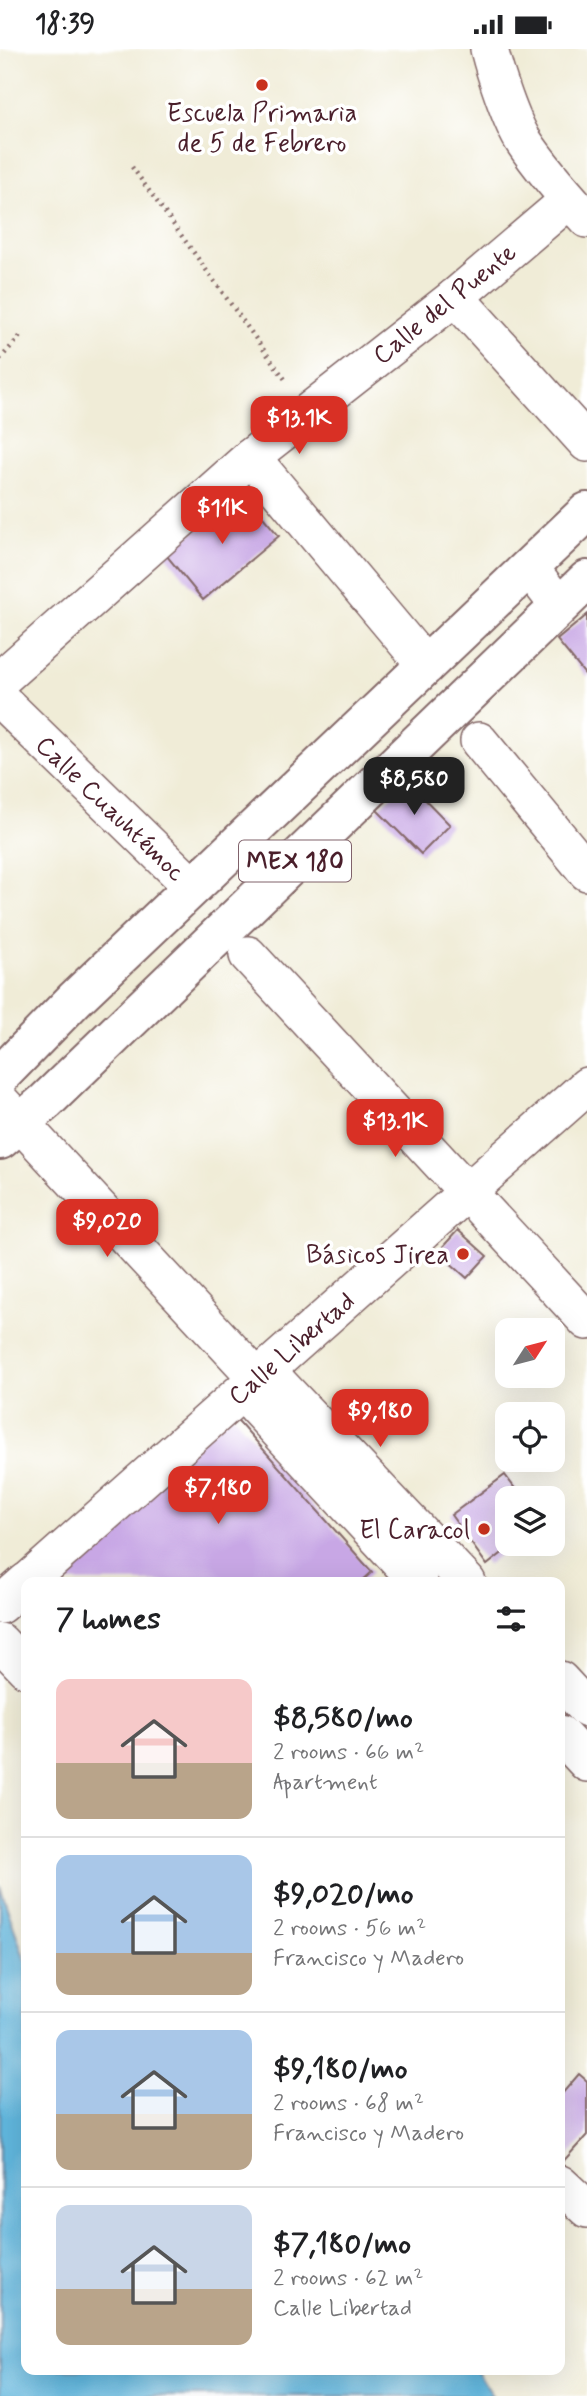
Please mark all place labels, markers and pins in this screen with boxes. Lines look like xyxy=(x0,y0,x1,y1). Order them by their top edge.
marker: Escuela Primaria de 5 de Febrero xyxy=(254,77,270,93)
place label: Escuela Primaria de 5 de Febrero xyxy=(167,97,357,161)
pin: $13.1K xyxy=(242,397,356,456)
pin: $11K xyxy=(181,487,263,546)
pin: $8,580 xyxy=(357,757,471,817)
pin: $13.1K xyxy=(338,1099,452,1159)
pin: $9,020 xyxy=(50,1199,164,1259)
place label: Básicos Jirea xyxy=(306,1239,449,1273)
marker: Básicos Jirea xyxy=(455,1246,471,1262)
pin: $9,180 xyxy=(323,1389,437,1449)
pin: $7,180 xyxy=(161,1467,275,1526)
place label: El Caracol xyxy=(359,1514,470,1548)
marker: El Caracol xyxy=(476,1521,492,1537)

